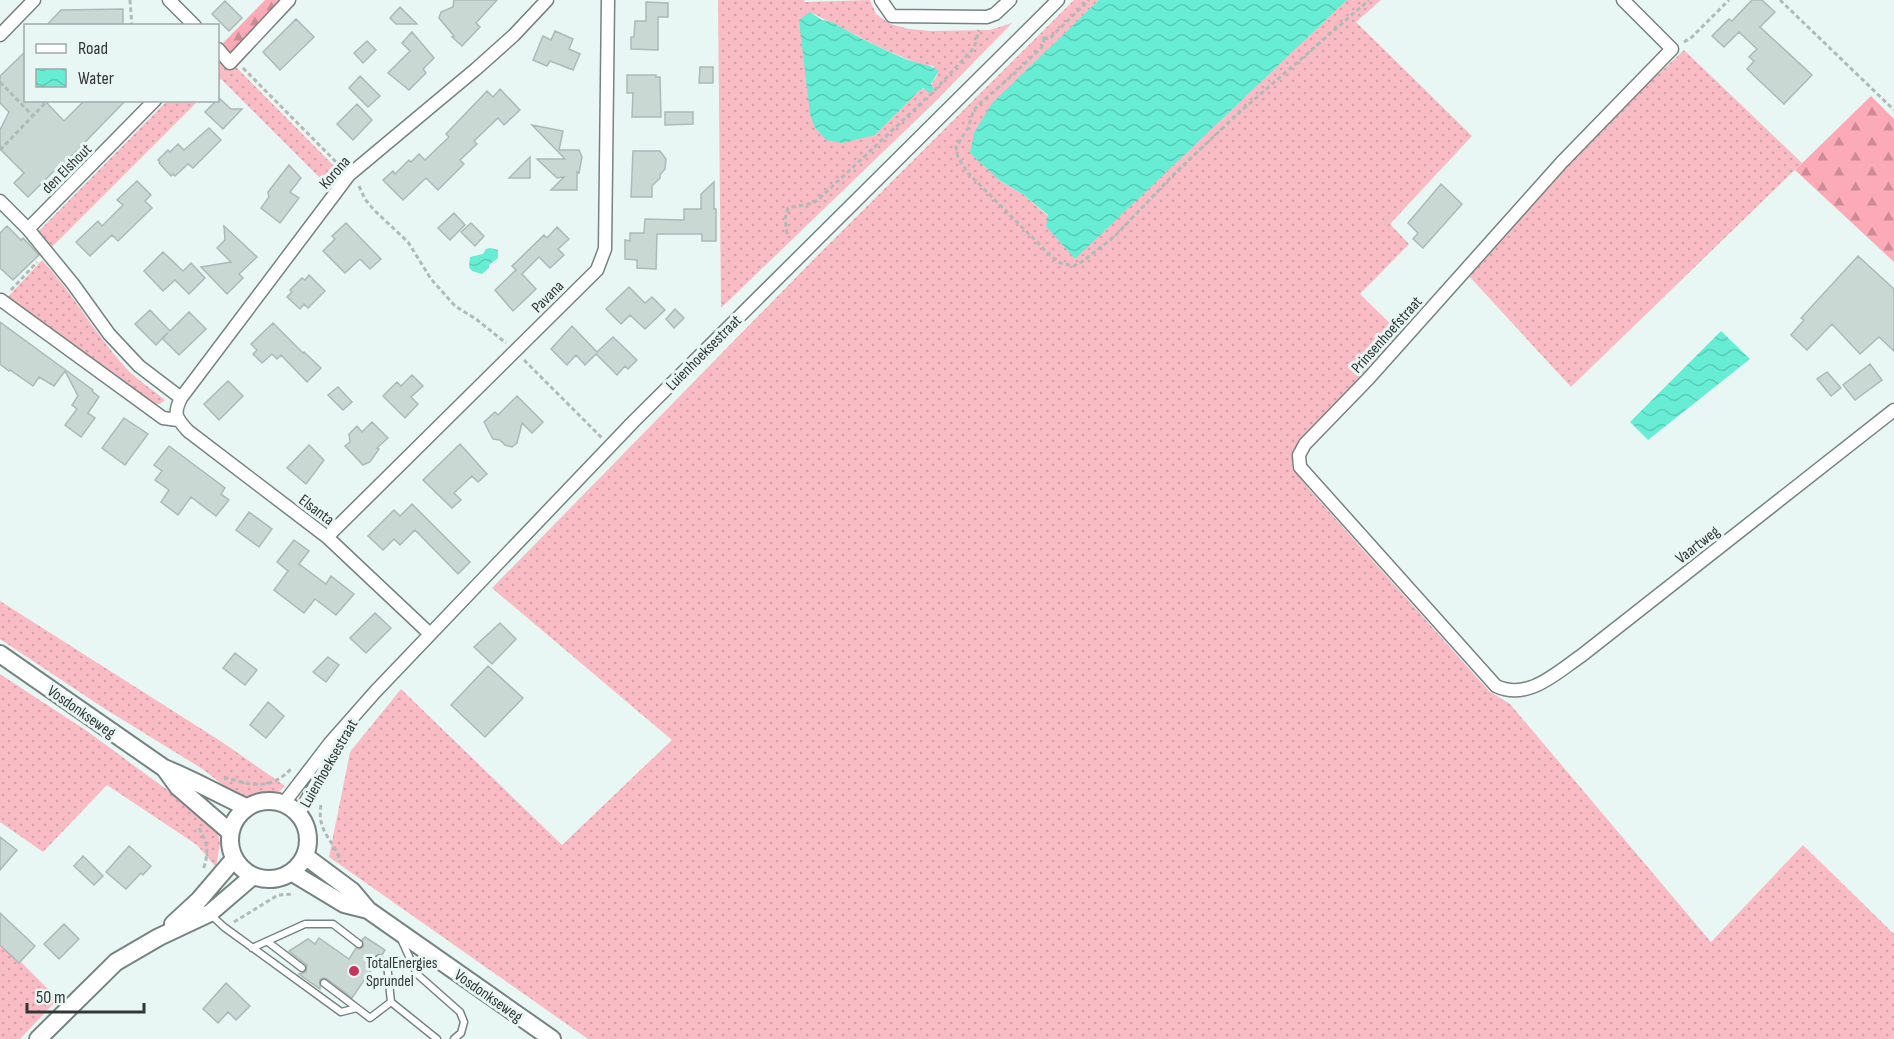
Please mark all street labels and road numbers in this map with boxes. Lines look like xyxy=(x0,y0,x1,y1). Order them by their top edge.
street label: den Elshout xyxy=(38,140,96,198)
street label: Korona xyxy=(316,153,355,193)
street label: Pavana xyxy=(528,277,568,317)
street label: Prinsenhoefstraat xyxy=(1348,293,1427,377)
street label: Luienhoeksestraat xyxy=(662,311,746,395)
street label: Elsanta xyxy=(295,491,338,530)
street label: Vaartweg xyxy=(1672,522,1724,568)
street label: Vosdonkseweg xyxy=(43,682,119,743)
street label: Luienhoeksestraat xyxy=(296,716,362,811)
street label: Vosdonkseweg xyxy=(450,966,526,1027)

